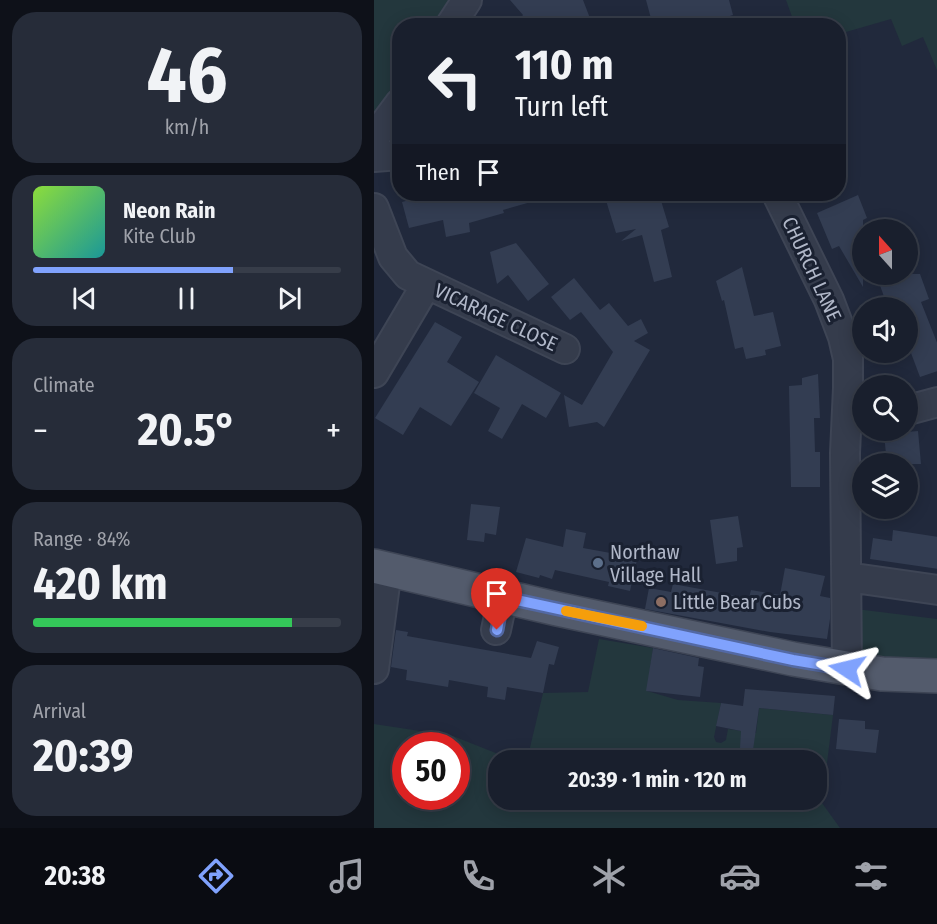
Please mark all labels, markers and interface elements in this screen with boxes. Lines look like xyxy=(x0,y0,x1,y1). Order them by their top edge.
text: 46 xyxy=(147,29,227,123)
text: 110 m xyxy=(515,40,614,90)
icon: left xyxy=(416,42,494,120)
text: Turn left xyxy=(515,91,608,123)
text: km/h xyxy=(165,115,209,139)
icon: arrive xyxy=(472,156,505,189)
text: Then xyxy=(416,159,460,186)
text: Neon Rain xyxy=(123,197,216,224)
street label: CHURCH LANE xyxy=(777,213,847,325)
north arrow xyxy=(852,219,918,285)
map controls xyxy=(852,219,918,519)
text: Kite Club xyxy=(123,224,196,248)
street label: VICARAGE CLOSE xyxy=(431,278,561,356)
icon: previous xyxy=(68,282,101,315)
icon: pause xyxy=(170,282,203,315)
icon: next xyxy=(273,282,306,315)
button: sound xyxy=(852,297,918,363)
text: Climate xyxy=(33,373,95,397)
button: search xyxy=(852,375,918,441)
text: 20.5° xyxy=(137,403,236,457)
text: − xyxy=(33,411,48,451)
text: + xyxy=(326,411,341,451)
button: layers xyxy=(852,453,918,519)
text: Range · 84% xyxy=(33,527,130,551)
place label: Northaw Village Hall xyxy=(610,540,701,587)
marker: Northaw Village Hall xyxy=(591,556,605,570)
text: 420 km xyxy=(33,557,168,611)
pin xyxy=(471,568,522,630)
icon: arrive xyxy=(480,577,513,610)
place label: Little Bear Cubs xyxy=(673,590,801,614)
marker: Little Bear Cubs xyxy=(654,595,668,609)
position arrow xyxy=(815,637,879,701)
text: Arrival xyxy=(33,699,86,723)
text: 20:39 xyxy=(33,729,134,783)
speed limit sign: 50 xyxy=(392,732,470,810)
text: 20:39 · 1 min · 120 m xyxy=(568,766,747,793)
icon: directions xyxy=(195,855,237,897)
icon: music xyxy=(326,855,368,897)
icon: phone xyxy=(457,855,499,897)
icon: climate xyxy=(588,855,630,897)
icon: car xyxy=(719,855,761,897)
icon: filters xyxy=(850,855,892,897)
text: 20:38 xyxy=(45,860,105,892)

